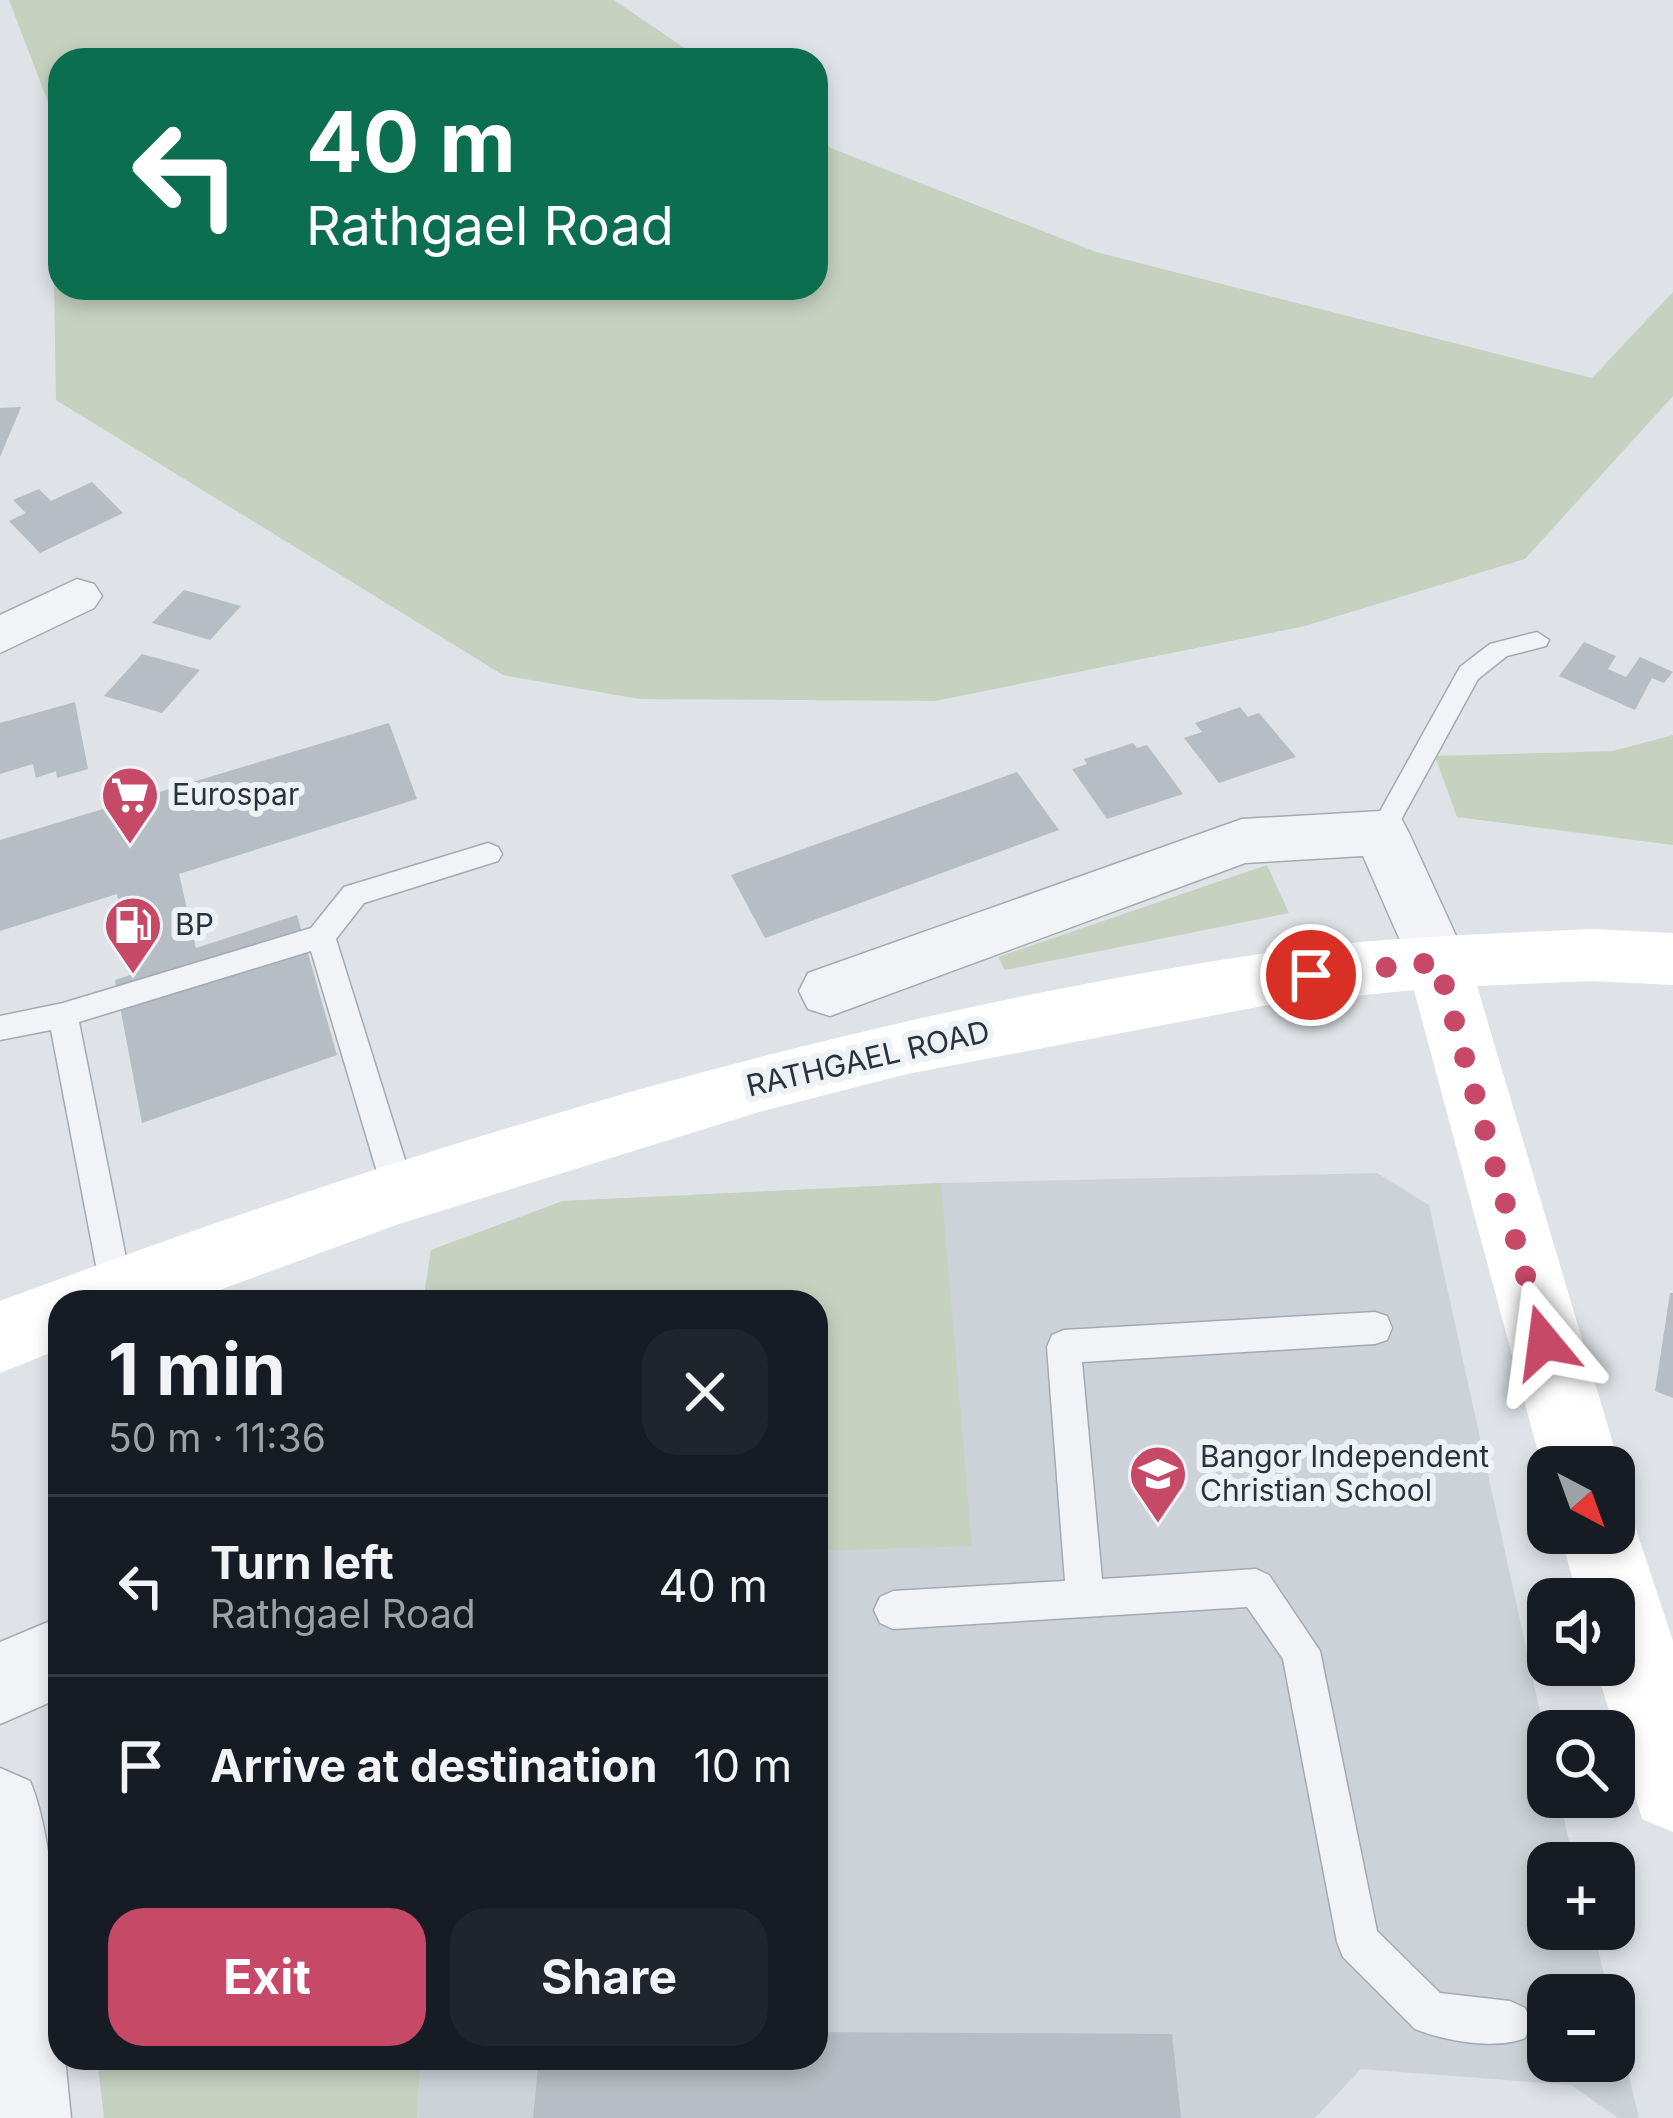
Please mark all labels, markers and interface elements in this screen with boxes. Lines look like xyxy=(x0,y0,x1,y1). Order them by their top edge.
text: 40 m xyxy=(306,91,516,192)
icon: left xyxy=(108,96,264,252)
text: Rathgael Road xyxy=(306,193,674,258)
supermarket icon: Eurospar xyxy=(99,764,161,846)
place label: Eurospar xyxy=(172,776,299,812)
fuel station icon: BP xyxy=(102,894,164,976)
place label: BP xyxy=(175,906,214,942)
pin xyxy=(1260,924,1362,1026)
icon: arrive xyxy=(1278,942,1344,1008)
street label: RATHGAEL ROAD xyxy=(743,1013,993,1104)
position arrow xyxy=(1481,1279,1607,1405)
text: 1 min xyxy=(108,1325,286,1412)
button: close xyxy=(642,1329,768,1455)
text: 50 m · 11:36 xyxy=(108,1414,326,1461)
place label: Bangor Independent Christian School xyxy=(1200,1438,1489,1508)
school or university icon: Bangor Independent Christian School xyxy=(1127,1443,1189,1525)
north arrow xyxy=(1527,1446,1635,1554)
map controls xyxy=(1527,1446,1635,2082)
text: Turn left xyxy=(210,1535,394,1590)
icon: left xyxy=(108,1553,174,1619)
text: 40 m xyxy=(658,1558,768,1613)
button: sound xyxy=(1527,1578,1635,1686)
text: Rathgael Road xyxy=(210,1590,476,1637)
button: search xyxy=(1527,1710,1635,1818)
icon: arrive xyxy=(108,1733,174,1799)
text: Arrive at destination xyxy=(210,1738,657,1793)
text: 10 m xyxy=(693,1738,792,1793)
button: + xyxy=(1527,1842,1635,1950)
button: Exit xyxy=(108,1908,426,2046)
button: Share xyxy=(450,1908,768,2046)
button: − xyxy=(1527,1974,1635,2082)

